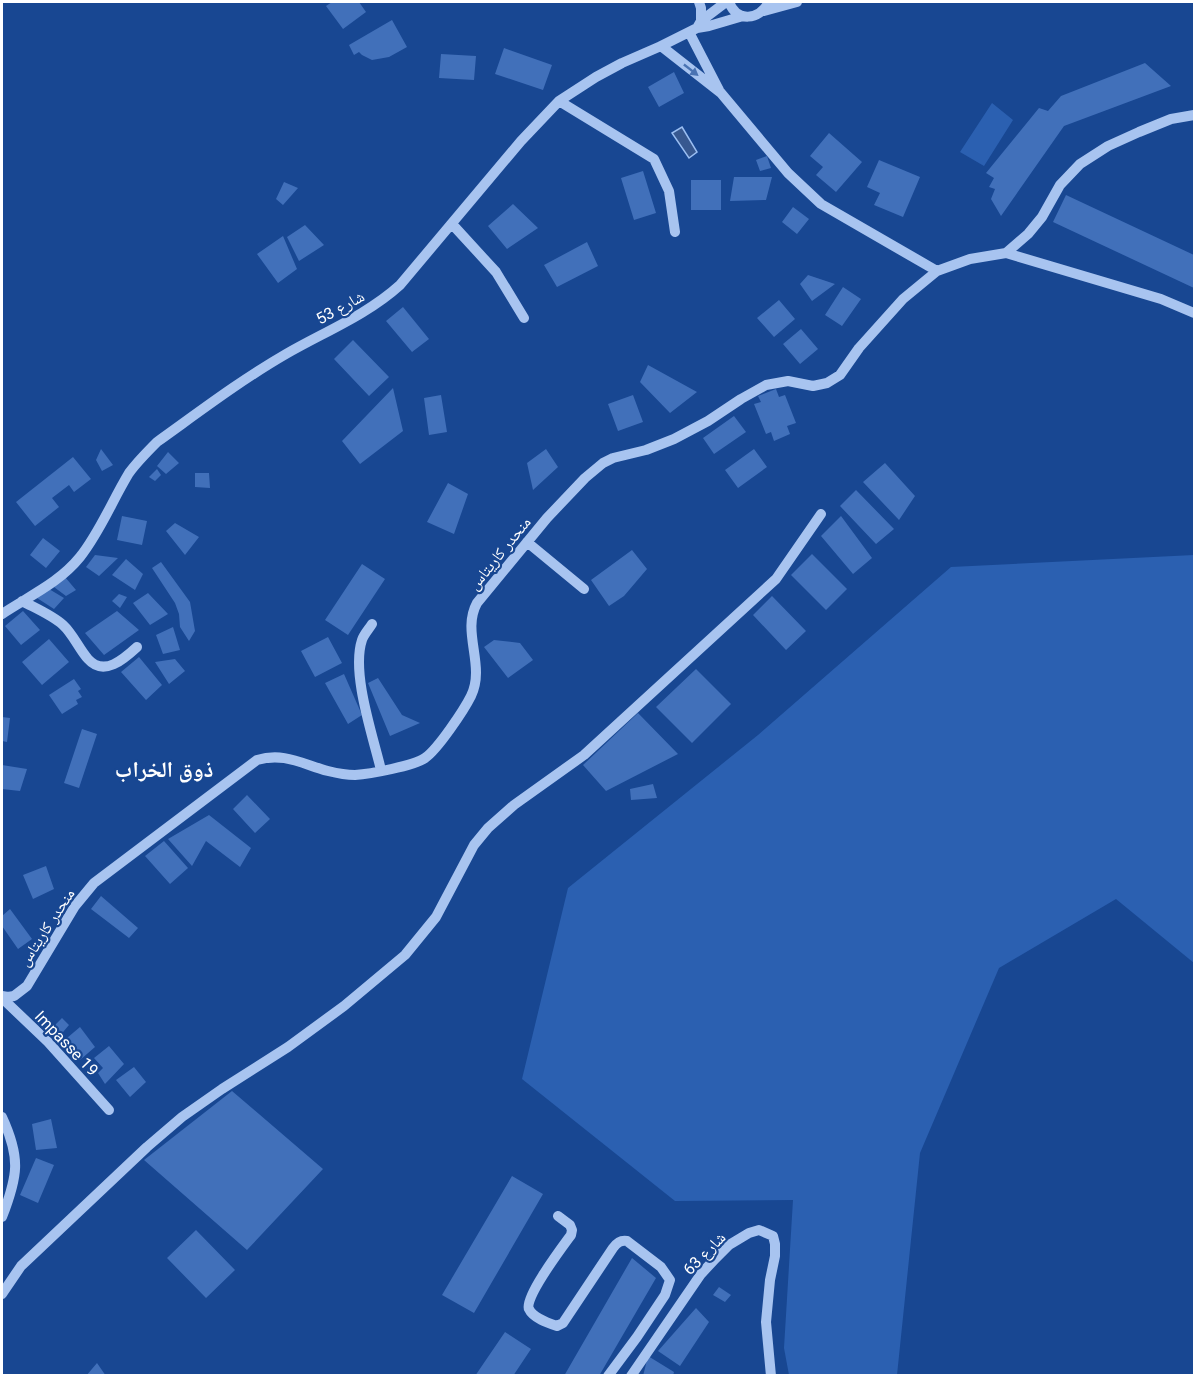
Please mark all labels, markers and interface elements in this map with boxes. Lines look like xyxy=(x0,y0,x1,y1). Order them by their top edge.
one-way arrow xyxy=(683,63,699,76)
street label: شارع 53 xyxy=(313,286,368,329)
street label: منحدر كاريتاس xyxy=(464,513,535,594)
district label: ذوق الخراب xyxy=(115,757,213,783)
street label: منحدر كاريتاس xyxy=(14,885,79,970)
street label: Impasse 19 xyxy=(31,1007,102,1080)
street label: شارع 63 xyxy=(679,1228,730,1279)

